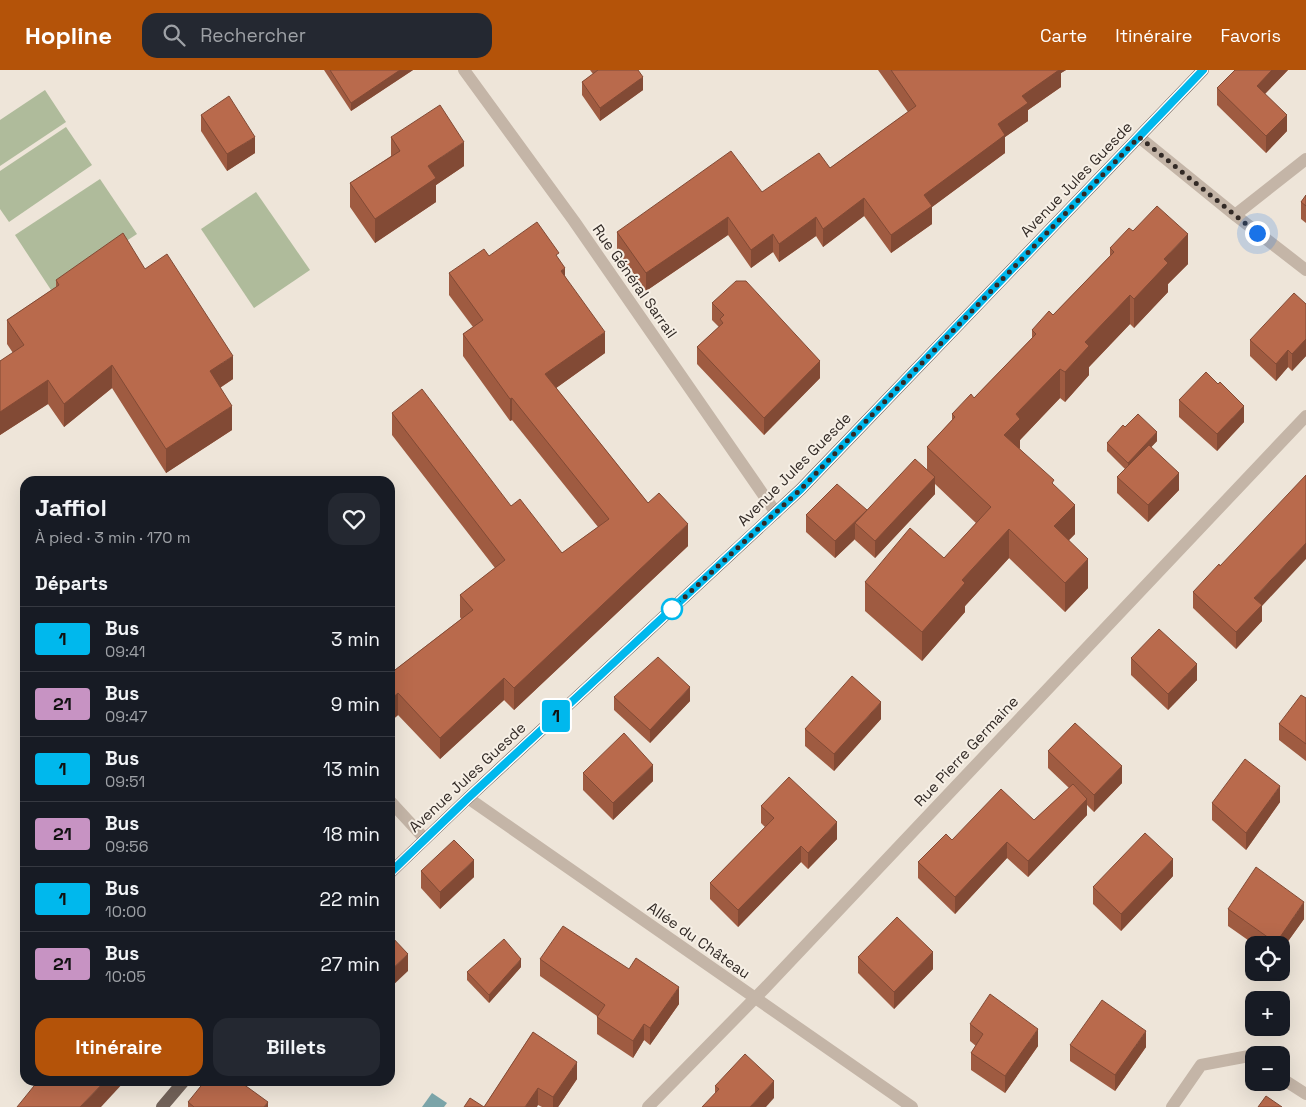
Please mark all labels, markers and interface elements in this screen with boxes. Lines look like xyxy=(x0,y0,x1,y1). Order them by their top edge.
search box xyxy=(142,13,492,58)
text: Hopline xyxy=(25,20,112,51)
icon: search xyxy=(160,21,188,49)
text: Rechercher xyxy=(200,23,306,48)
text: Carte xyxy=(1040,24,1087,47)
text: Itinéraire xyxy=(1115,24,1192,47)
text: Favoris xyxy=(1220,24,1281,47)
street label: Avenue Jules Guesde xyxy=(1016,117,1136,241)
street label: Rue Général Sarrail xyxy=(589,220,681,342)
your location xyxy=(1245,221,1270,246)
street label: Avenue Jules Guesde xyxy=(733,408,855,530)
text: Jaffiol xyxy=(35,492,107,523)
button: heart xyxy=(328,493,380,545)
text: À pied · 3 min · 170 m xyxy=(35,527,190,548)
text: Départs xyxy=(35,571,108,596)
unlabelled marker xyxy=(661,598,683,620)
text: Bus xyxy=(105,616,139,641)
text: 1 xyxy=(58,627,67,650)
text: 3 min xyxy=(331,627,380,652)
text: 09:41 xyxy=(105,641,145,662)
text: Bus xyxy=(105,681,139,706)
text: 21 xyxy=(53,692,72,715)
text: 9 min xyxy=(331,692,380,717)
street label: Rue Pierre Germaine xyxy=(910,692,1022,810)
line badge: 1 xyxy=(540,700,572,732)
text: 1 xyxy=(552,704,560,727)
text: 09:47 xyxy=(105,706,148,727)
street label: Avenue Jules Guesde xyxy=(404,718,530,836)
text: Bus xyxy=(105,746,139,771)
text: 1 xyxy=(58,757,67,780)
text: 13 min xyxy=(323,757,380,782)
text: 09:51 xyxy=(105,771,145,792)
text: Bus xyxy=(105,811,139,836)
text: 21 xyxy=(53,822,72,845)
text: 18 min xyxy=(323,822,380,847)
text: 09:56 xyxy=(105,836,148,857)
text: Bus xyxy=(105,876,139,901)
text: 1 xyxy=(58,887,67,910)
text: 22 min xyxy=(320,887,380,912)
street label: Allée du Château xyxy=(644,897,754,983)
text: 10:00 xyxy=(105,901,147,922)
map controls xyxy=(1245,936,1290,1091)
button: locate xyxy=(1245,936,1290,981)
text: Bus xyxy=(105,941,139,966)
text: 21 xyxy=(53,952,72,975)
text: 27 min xyxy=(320,952,380,977)
text: 10:05 xyxy=(105,966,146,987)
button: + xyxy=(1245,991,1290,1036)
button: Itinéraire xyxy=(35,1018,203,1076)
button: Billets xyxy=(213,1018,380,1076)
button: − xyxy=(1245,1046,1290,1091)

